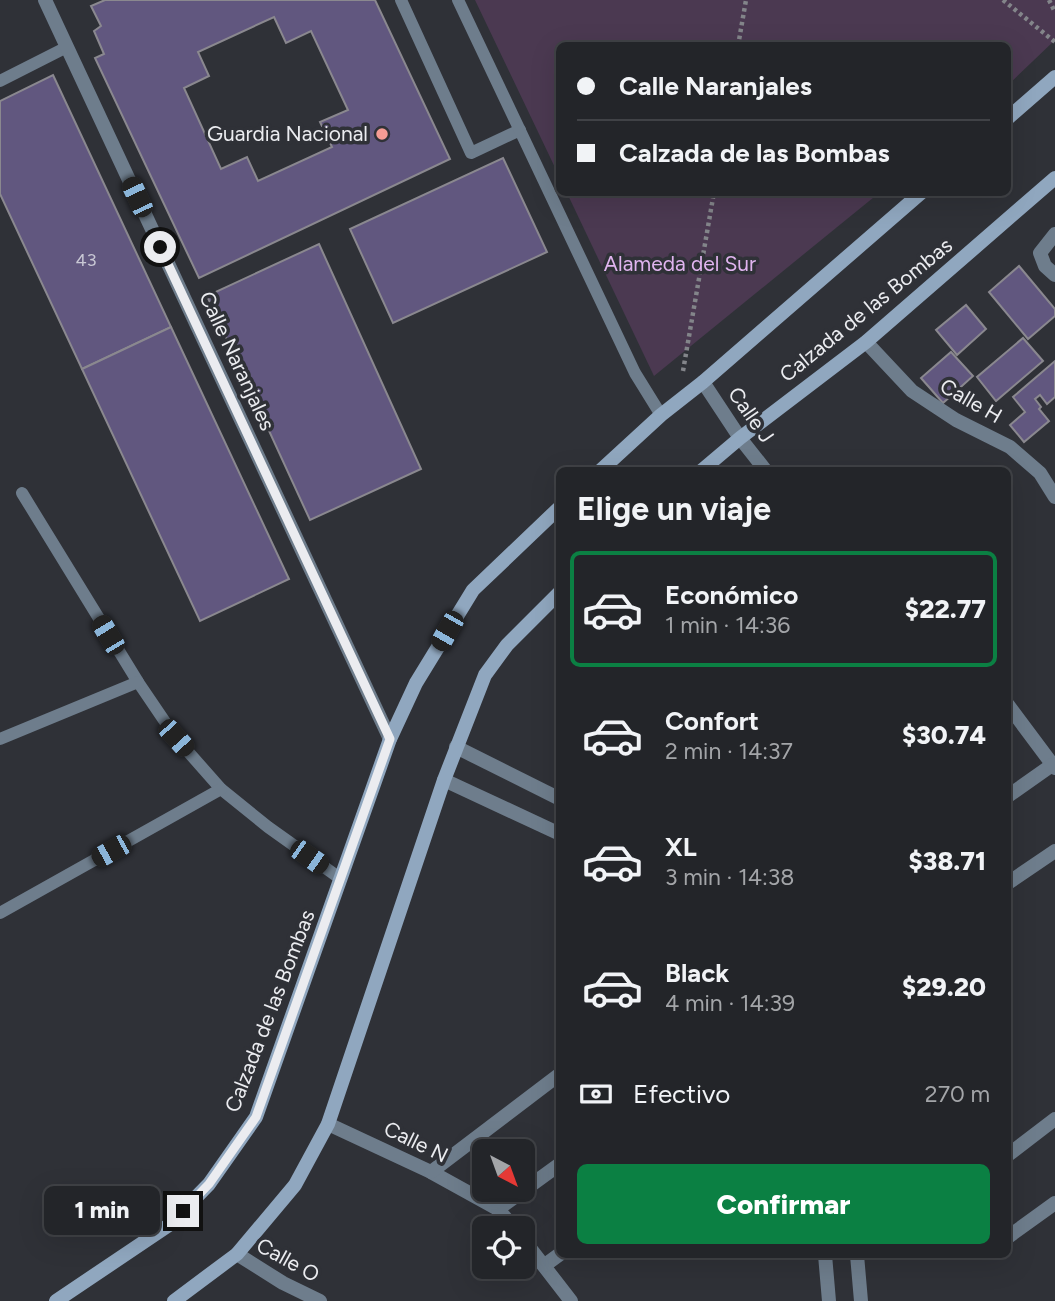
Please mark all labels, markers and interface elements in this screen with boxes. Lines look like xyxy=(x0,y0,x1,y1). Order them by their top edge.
text: Calle Naranjales xyxy=(619,70,812,102)
place label: Guardia Nacional xyxy=(207,121,368,146)
marker: Guardia Nacional xyxy=(374,126,390,142)
text: Calzada de las Bombas xyxy=(619,137,890,169)
car xyxy=(119,174,156,220)
route start xyxy=(144,231,176,263)
street label: Calzada de las Bombas xyxy=(774,232,957,387)
house number: 43 xyxy=(76,249,96,271)
park label: Alameda del Sur xyxy=(604,251,756,276)
street label: Calle Naranjales xyxy=(194,287,281,434)
street label: Calle H xyxy=(936,373,1007,428)
street label: Calle J xyxy=(723,382,780,448)
text: Elige un viaje xyxy=(577,490,771,528)
icon: car xyxy=(581,578,644,641)
text: Económico xyxy=(665,579,798,611)
text: $22.77 xyxy=(905,593,986,625)
car xyxy=(428,608,467,654)
text: 1 min · 14:36 xyxy=(665,611,790,639)
car xyxy=(89,612,128,658)
icon: car xyxy=(581,704,644,767)
text: Confort xyxy=(665,705,759,737)
car xyxy=(155,715,198,761)
text: $30.74 xyxy=(902,719,986,751)
text: 2 min · 14:37 xyxy=(665,737,793,765)
icon: car xyxy=(581,830,644,893)
text: XL xyxy=(665,831,697,863)
car xyxy=(88,832,135,870)
car xyxy=(286,836,333,878)
text: $38.71 xyxy=(909,845,986,877)
text: 3 min · 14:38 xyxy=(665,863,794,891)
street label: Calzada de las Bombas xyxy=(219,906,320,1115)
icon: car xyxy=(581,956,644,1019)
text: Black xyxy=(665,957,729,989)
text: $29.20 xyxy=(902,971,986,1003)
text: 4 min · 14:39 xyxy=(665,989,795,1017)
icon: cash xyxy=(577,1075,615,1113)
text: Efectivo xyxy=(633,1078,730,1110)
text: 270 m xyxy=(925,1080,990,1108)
street label: Calle N xyxy=(380,1115,452,1168)
north arrow xyxy=(472,1139,536,1202)
map controls xyxy=(472,1139,535,1279)
button: Confirmar xyxy=(577,1164,990,1244)
callout: 1 min xyxy=(43,1186,158,1236)
route end xyxy=(167,1195,199,1227)
text: 1 min xyxy=(75,1196,129,1224)
button: locate xyxy=(472,1216,535,1279)
street label: Calle O xyxy=(252,1232,324,1287)

